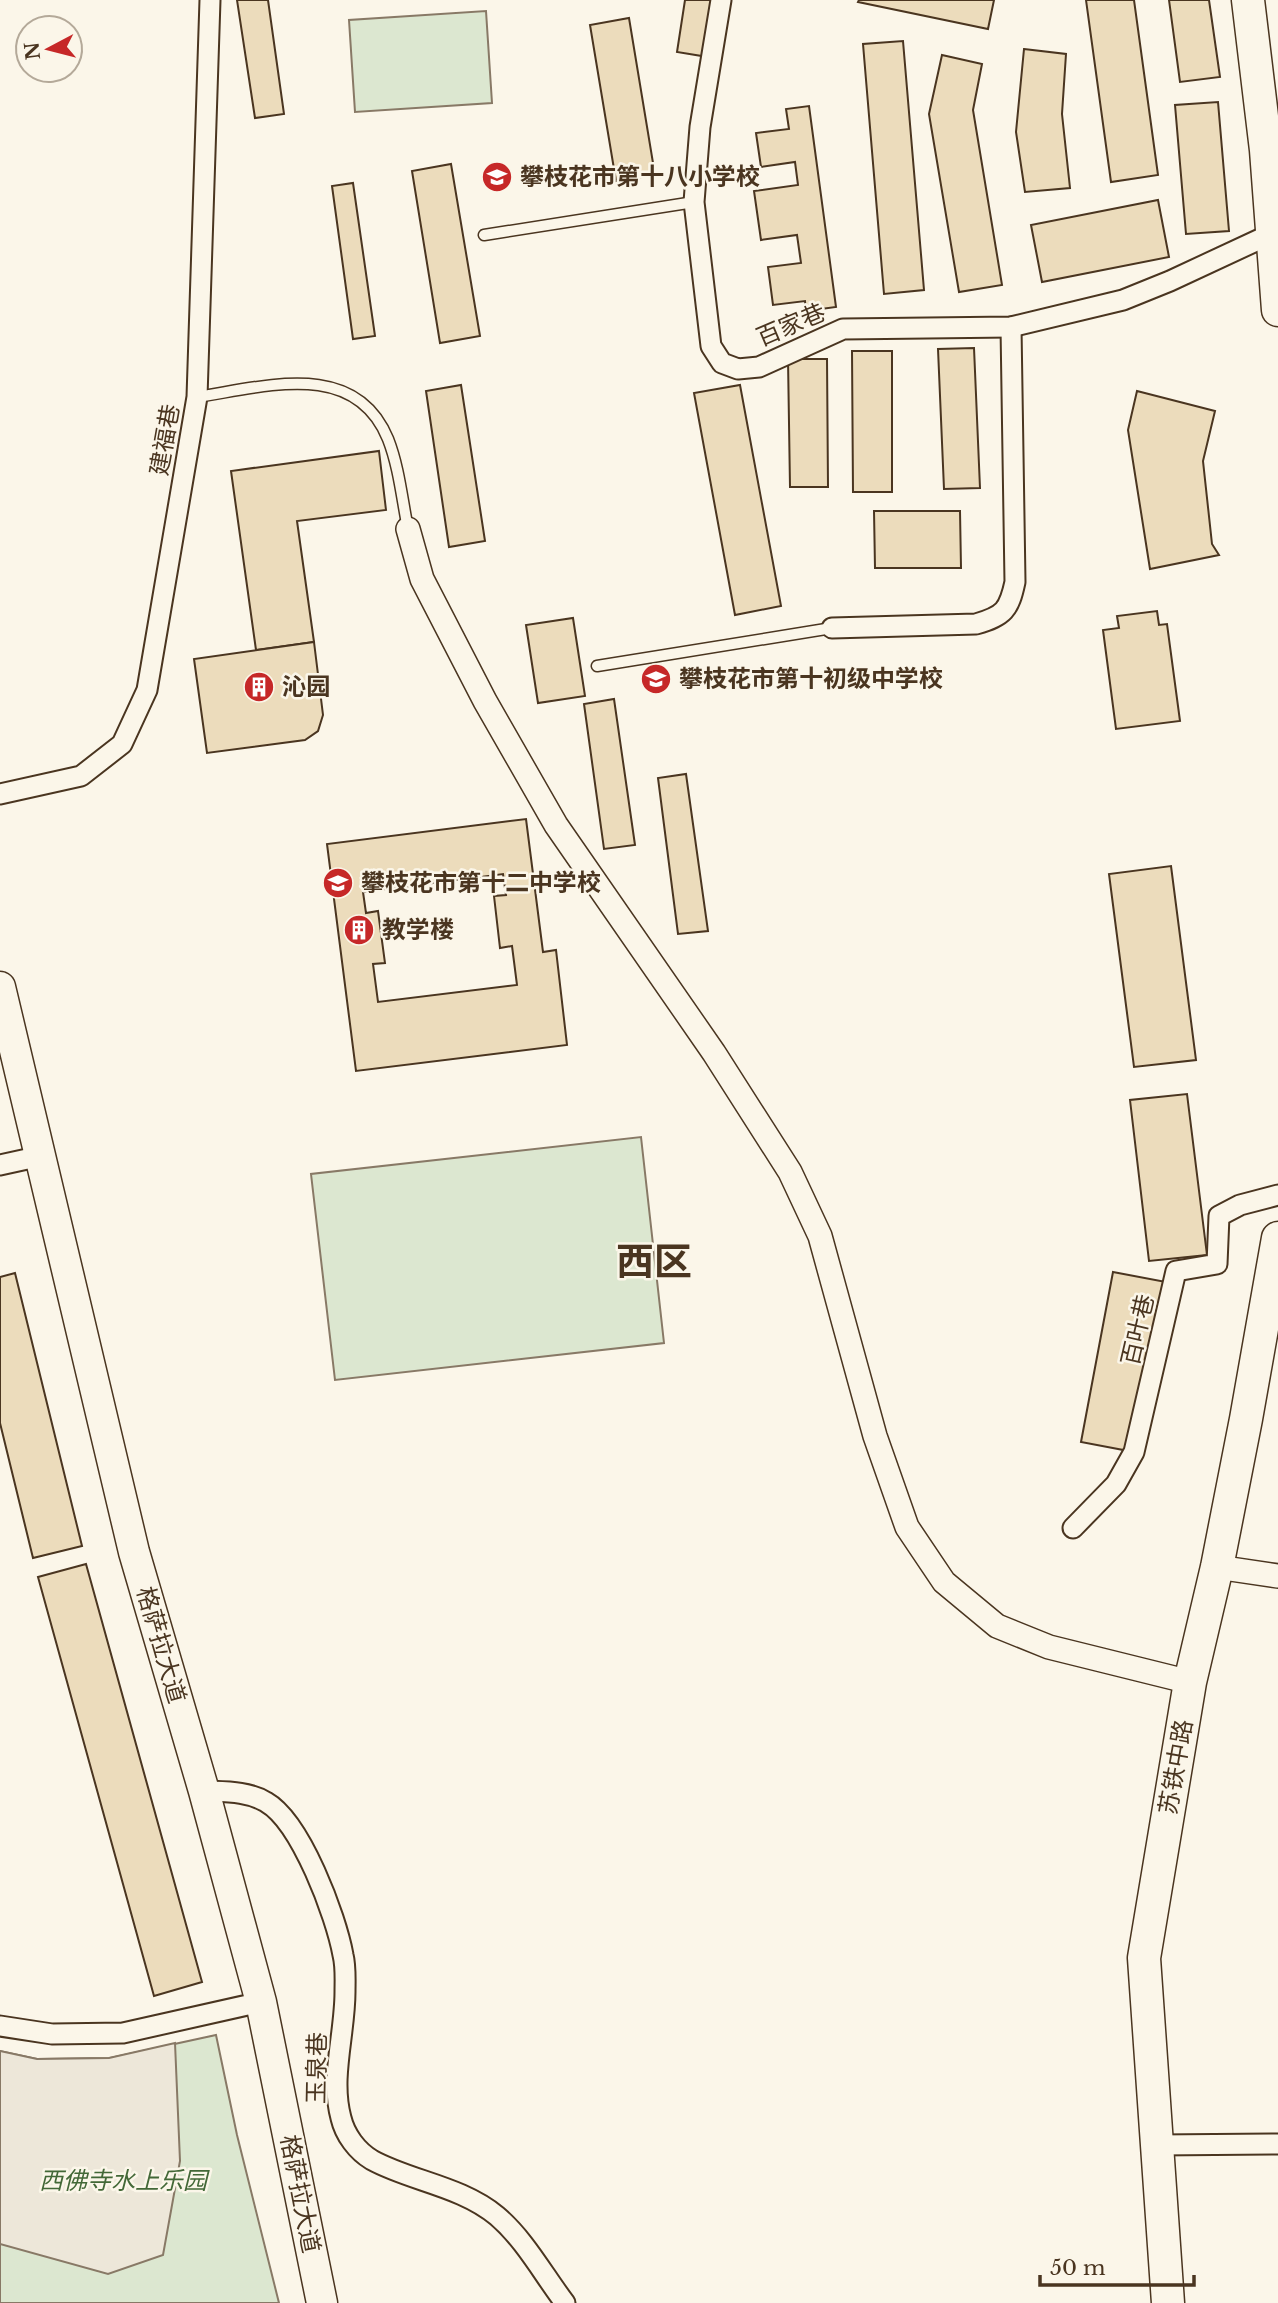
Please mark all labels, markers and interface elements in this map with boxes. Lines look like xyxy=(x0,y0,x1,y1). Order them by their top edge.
north arrow xyxy=(14,14,84,84)
text: N xyxy=(20,41,45,61)
school or university icon: 攀枝花市第十八小学校 xyxy=(480,160,514,194)
place label: 攀枝花市第十八小学校 xyxy=(520,162,760,191)
street label: 百家巷 xyxy=(752,297,830,352)
street label: 建福巷 xyxy=(144,402,185,478)
school or university icon: 攀枝花市第十初级中学校 xyxy=(639,662,673,696)
place label: 攀枝花市第十初级中学校 xyxy=(679,664,943,693)
building icon: 沁园 xyxy=(242,670,276,704)
place label: 沁园 xyxy=(282,672,330,701)
school or university icon: 攀枝花市第十二中学校 xyxy=(321,866,355,900)
place label: 攀枝花市第十二中学校 xyxy=(361,868,601,897)
building icon: 教学楼 xyxy=(342,913,376,947)
place label: 教学楼 xyxy=(382,915,454,944)
district label: 西区 xyxy=(616,1238,692,1285)
street label: 百叶巷 xyxy=(1115,1292,1160,1368)
street label: 格萨拉大道 xyxy=(131,1583,192,1707)
street label: 苏铁中路 xyxy=(1153,1717,1198,1817)
street label: 玉泉巷 xyxy=(301,2032,332,2104)
street label: 格萨拉大道 xyxy=(275,2132,326,2256)
park label: 西佛寺水上乐园 xyxy=(39,2166,210,2195)
scale bar xyxy=(1040,2244,1194,2288)
text: 50 m xyxy=(1050,2255,1106,2281)

